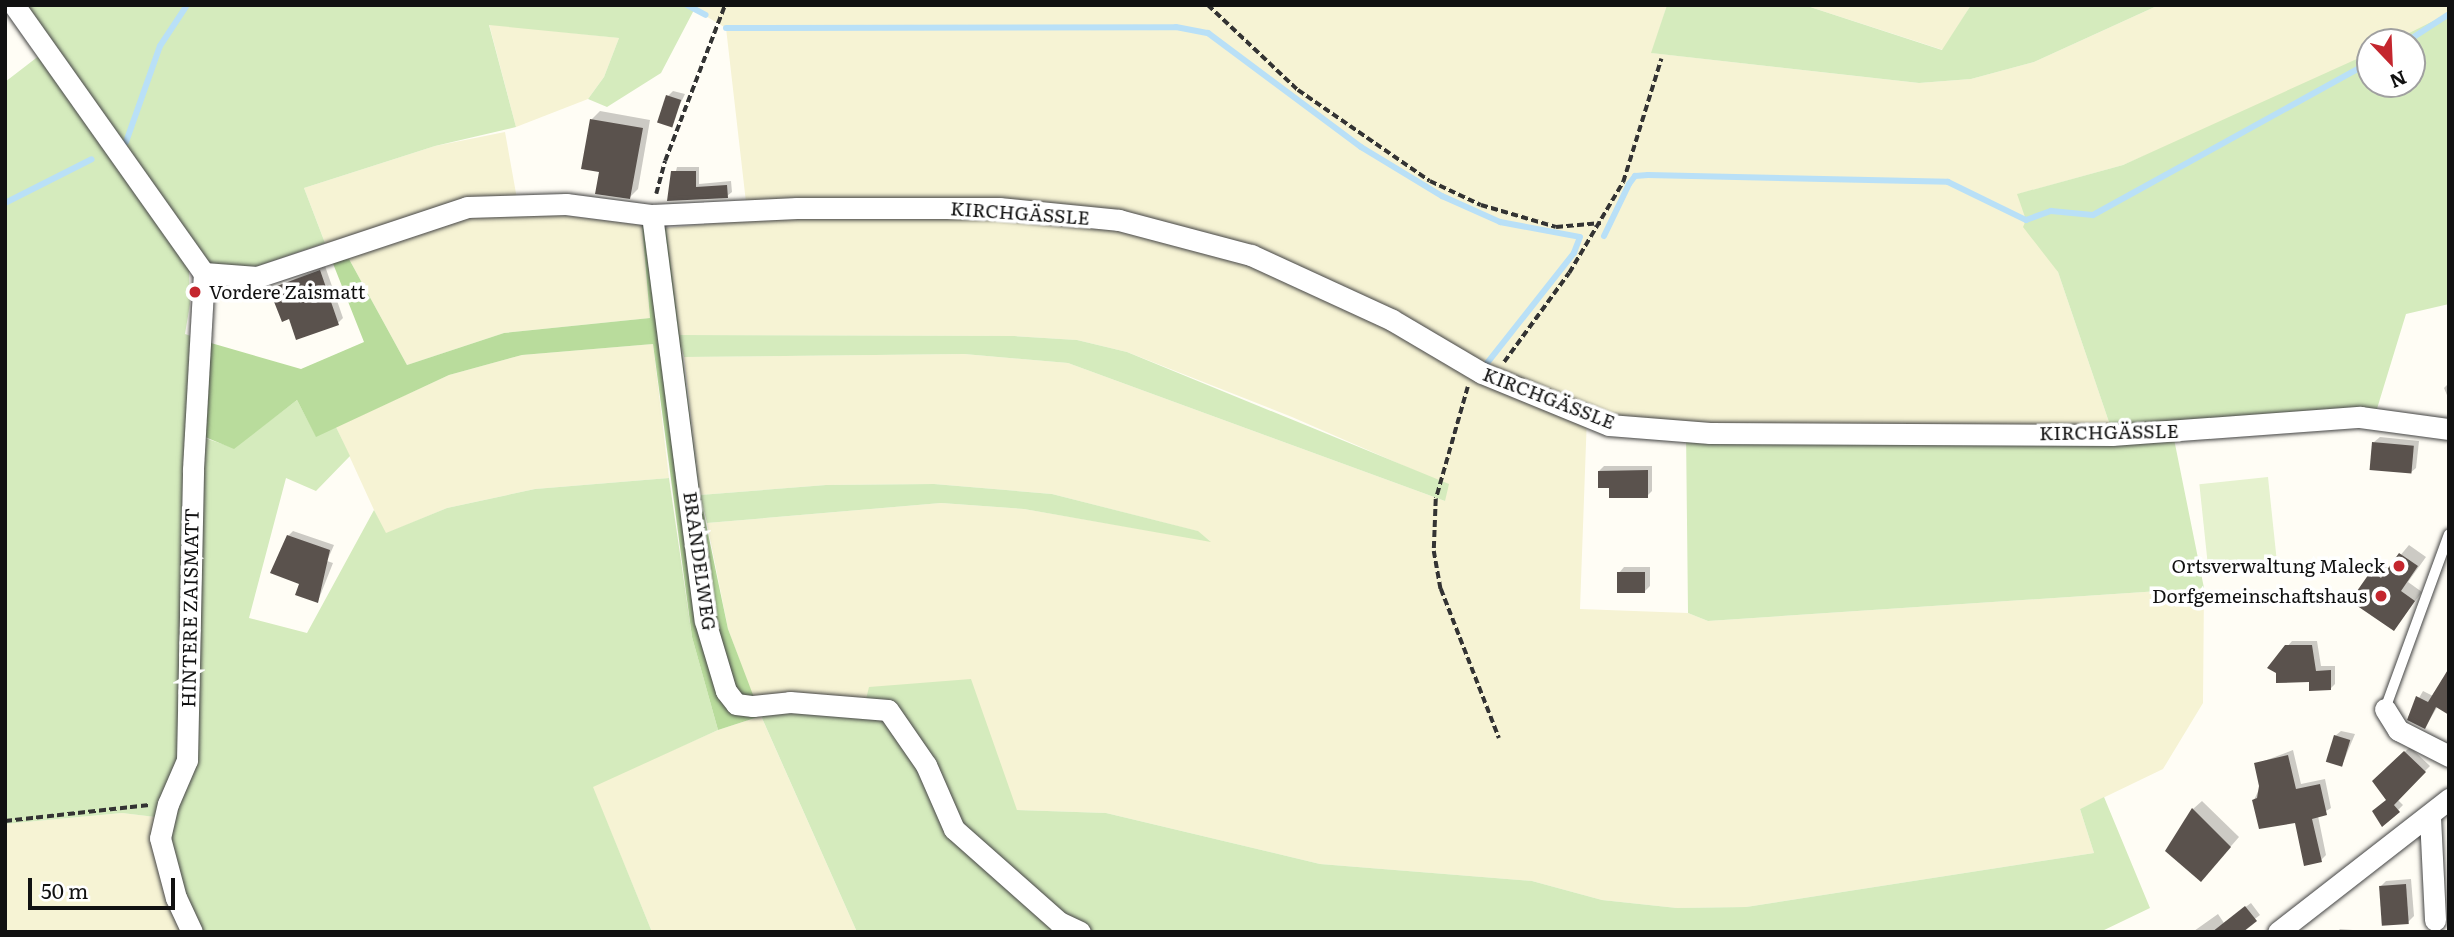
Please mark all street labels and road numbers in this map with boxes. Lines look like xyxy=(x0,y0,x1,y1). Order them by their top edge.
street label: KIRCHGÄSSLE xyxy=(950,197,1090,229)
street label: KIRCHGÄSSLE xyxy=(1480,362,1618,434)
street label: KIRCHGÄSSLE xyxy=(2039,419,2179,445)
street label: BRANDELWEG xyxy=(679,490,721,632)
street label: HINTERE ZAISMATT xyxy=(177,508,203,708)

